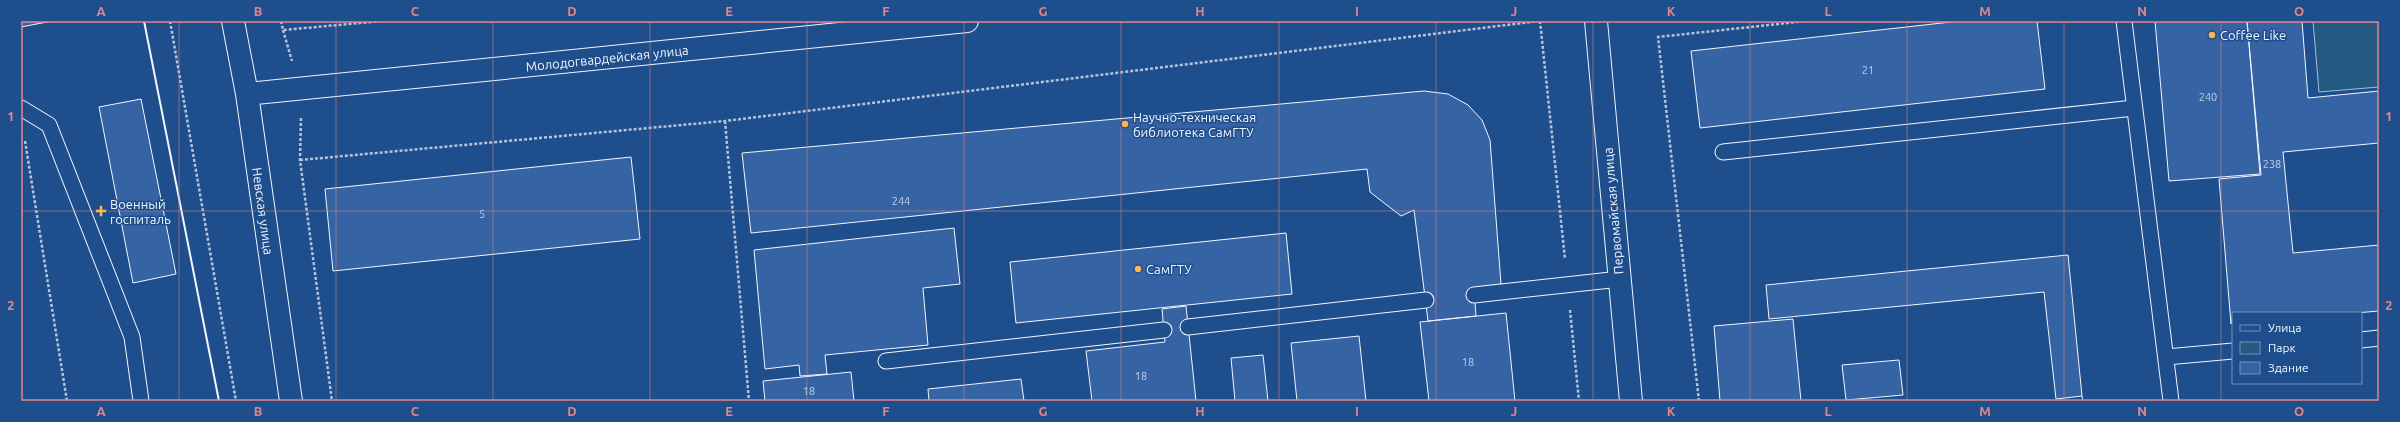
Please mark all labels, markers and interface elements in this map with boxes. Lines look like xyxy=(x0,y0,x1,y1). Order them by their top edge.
text: A xyxy=(96,4,106,18)
text: B xyxy=(254,4,263,18)
text: C xyxy=(411,4,420,18)
text: D xyxy=(567,4,577,18)
text: E xyxy=(725,4,733,18)
text: F xyxy=(882,4,890,18)
text: G xyxy=(1039,4,1048,18)
text: H xyxy=(1195,4,1205,18)
text: I xyxy=(1355,4,1359,18)
text: J xyxy=(1511,4,1517,18)
text: K xyxy=(1667,4,1676,18)
text: L xyxy=(1824,4,1832,18)
text: M xyxy=(1979,4,1991,18)
text: N xyxy=(2137,4,2147,18)
text: O xyxy=(2294,4,2304,18)
place label: Coffee Like xyxy=(2220,28,2286,42)
marker: Coffee Like xyxy=(2207,30,2217,40)
street label: Молодогвардейская улица xyxy=(525,42,689,74)
house number: 21 xyxy=(1862,64,1874,76)
house number: 240 xyxy=(2199,91,2217,103)
text: 1 xyxy=(7,109,15,123)
text: 1 xyxy=(2385,109,2393,123)
place label: Научно-техническая библиотека СамГТУ xyxy=(1133,110,1256,139)
marker: Научно-техническая библиотека СамГТУ xyxy=(1120,119,1130,129)
street label: Первомайская улица xyxy=(1600,147,1626,275)
house number: 238 xyxy=(2263,158,2281,170)
street label: Невская улица xyxy=(250,166,276,256)
house number: 244 xyxy=(892,195,910,207)
place label: Военный госпиталь xyxy=(110,197,171,226)
marker: Военный госпиталь xyxy=(95,205,107,217)
house number: 5 xyxy=(479,208,485,220)
place label: СамГТУ xyxy=(1146,262,1192,276)
marker: СамГТУ xyxy=(1133,264,1143,274)
text: 2 xyxy=(7,298,15,312)
text: 2 xyxy=(2385,298,2393,312)
legend xyxy=(2232,312,2362,384)
text: Улица xyxy=(2268,321,2301,334)
text: Парк xyxy=(2268,341,2296,354)
house number: 18 xyxy=(1462,356,1474,368)
text: Здание xyxy=(2268,361,2309,374)
house number: 18 xyxy=(1135,370,1147,382)
house number: 18 xyxy=(803,385,815,397)
text: A xyxy=(96,404,106,418)
text: B xyxy=(254,404,263,418)
text: C xyxy=(411,404,420,418)
text: D xyxy=(567,404,577,418)
text: E xyxy=(725,404,733,418)
text: F xyxy=(882,404,890,418)
text: G xyxy=(1039,404,1048,418)
text: H xyxy=(1195,404,1205,418)
text: I xyxy=(1355,404,1359,418)
text: J xyxy=(1511,404,1517,418)
text: K xyxy=(1667,404,1676,418)
text: L xyxy=(1824,404,1832,418)
text: M xyxy=(1979,404,1991,418)
text: N xyxy=(2137,404,2147,418)
text: O xyxy=(2294,404,2304,418)

